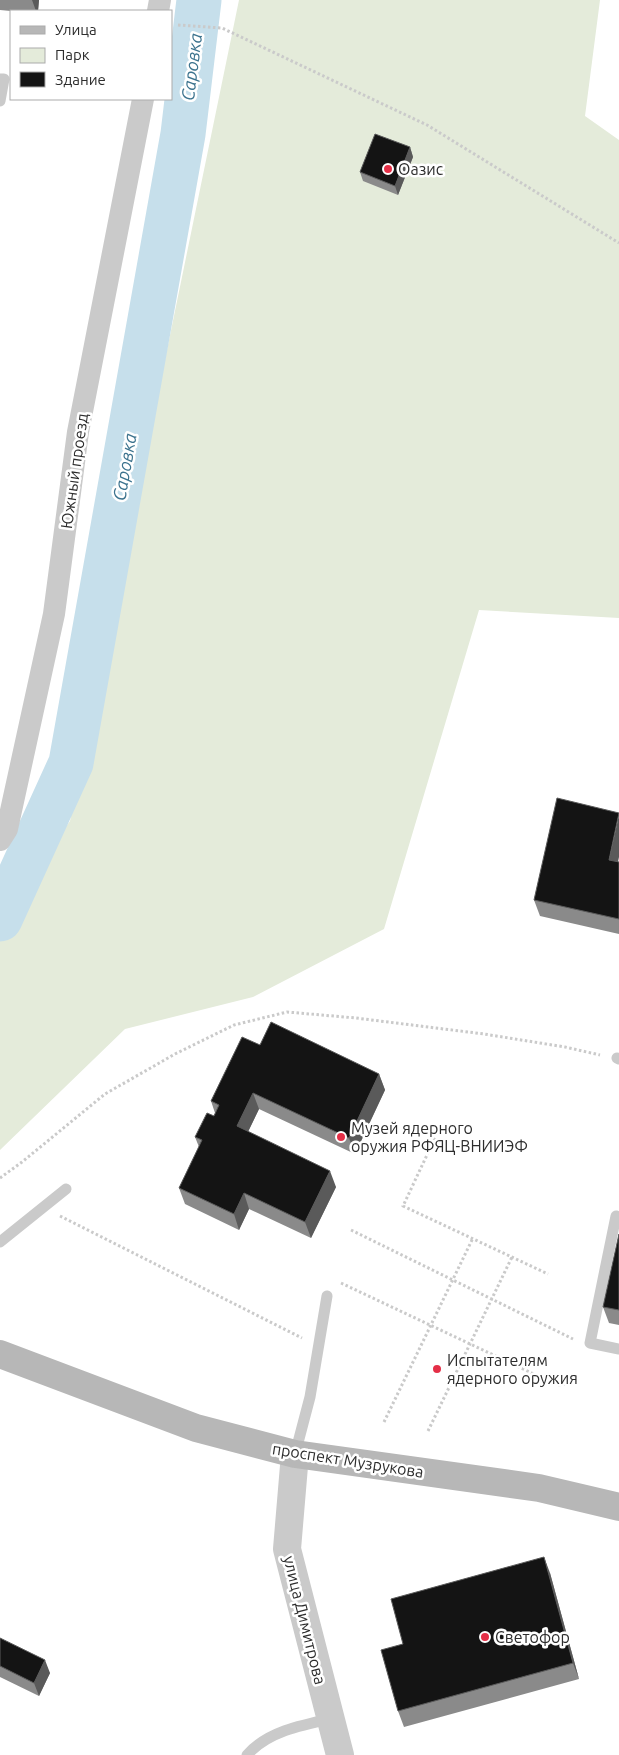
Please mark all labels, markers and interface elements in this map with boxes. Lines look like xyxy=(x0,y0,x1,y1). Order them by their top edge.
legend xyxy=(10,10,172,100)
text: Улица xyxy=(55,21,97,38)
water label: Саровка xyxy=(177,32,205,102)
text: Парк xyxy=(55,46,90,63)
text: Здание xyxy=(55,71,106,88)
place label: Оазис xyxy=(398,160,444,178)
marker: Оазис xyxy=(382,163,394,175)
street label: Южный проезд xyxy=(57,412,91,530)
water label: Саровка xyxy=(108,431,140,502)
place label: Музей ядерного оружия РФЯЦ-ВНИИЭФ xyxy=(351,1119,528,1155)
marker: Музей ядерного оружия РФЯЦ-ВНИИЭФ xyxy=(335,1131,347,1143)
place label: Испытателям ядерного оружия xyxy=(447,1351,578,1387)
marker: Испытателям ядерного оружия xyxy=(431,1363,443,1375)
street label: проспект Музрукова xyxy=(271,1439,425,1481)
street label: улица Димитрова xyxy=(280,1554,330,1686)
place label: Светофор xyxy=(495,1628,570,1646)
marker: Светофор xyxy=(479,1631,491,1643)

